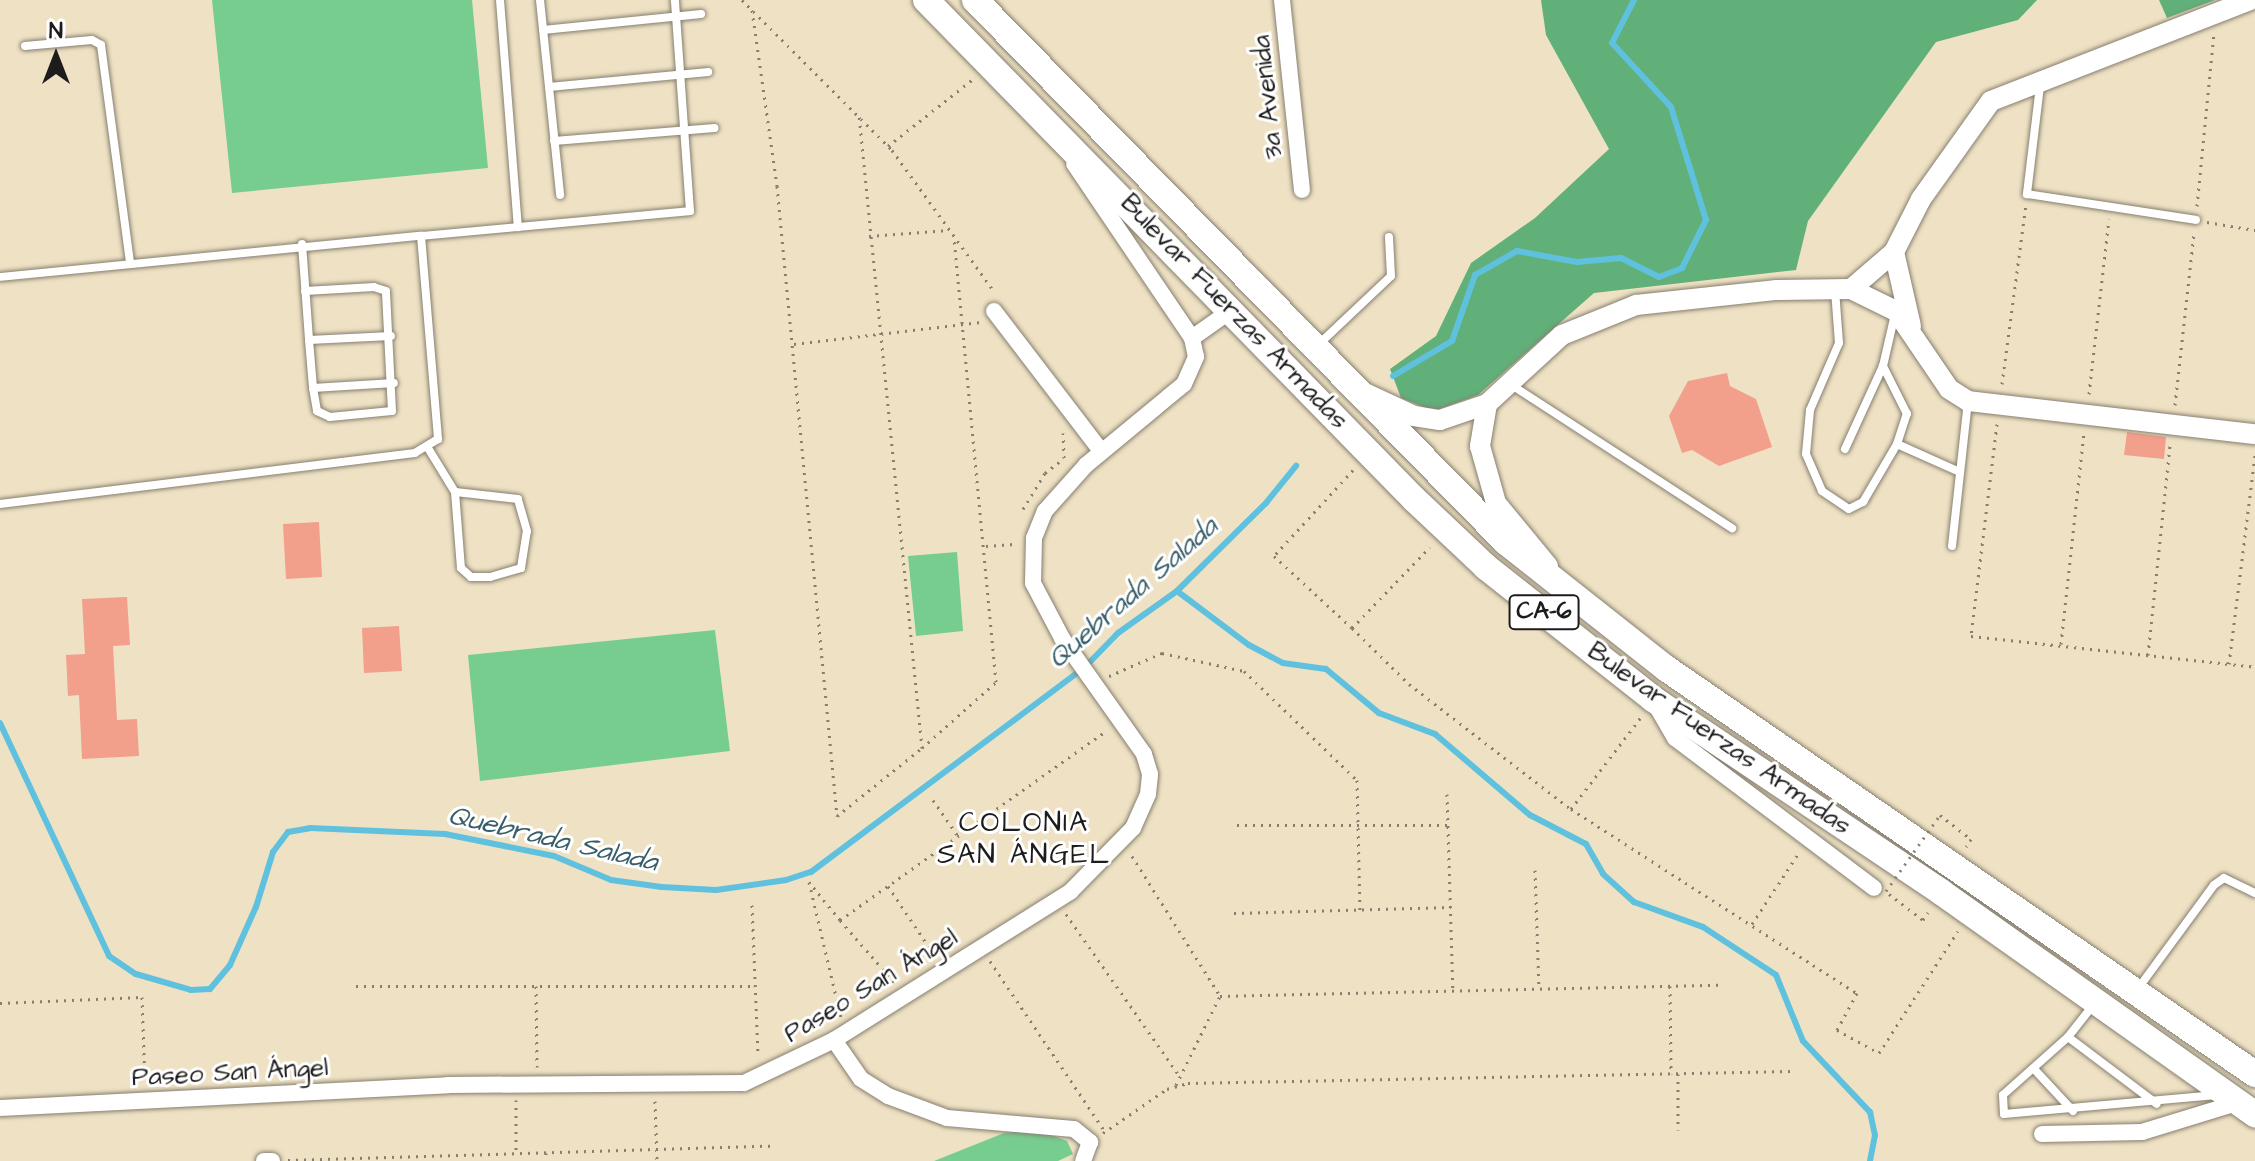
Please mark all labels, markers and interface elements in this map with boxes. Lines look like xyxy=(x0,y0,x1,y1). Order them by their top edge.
north arrow xyxy=(16,16,96,96)
text: N xyxy=(49,16,63,47)
street label: 3a Avenida xyxy=(1246,33,1290,161)
street label: Bulevar Fuerzas Armadas xyxy=(1114,188,1354,436)
water label: Quebrada Salada xyxy=(1041,510,1225,676)
road number: CA-6 xyxy=(1508,592,1580,632)
street label: Bulevar Fuerzas Armadas xyxy=(1581,636,1857,842)
water label: Quebrada Salada xyxy=(445,799,661,879)
district label: COLONIA SAN ÁNGEL xyxy=(937,806,1111,872)
street label: Paseo San Ángel xyxy=(779,922,963,1050)
street label: Paseo San Ángel xyxy=(131,1052,329,1094)

